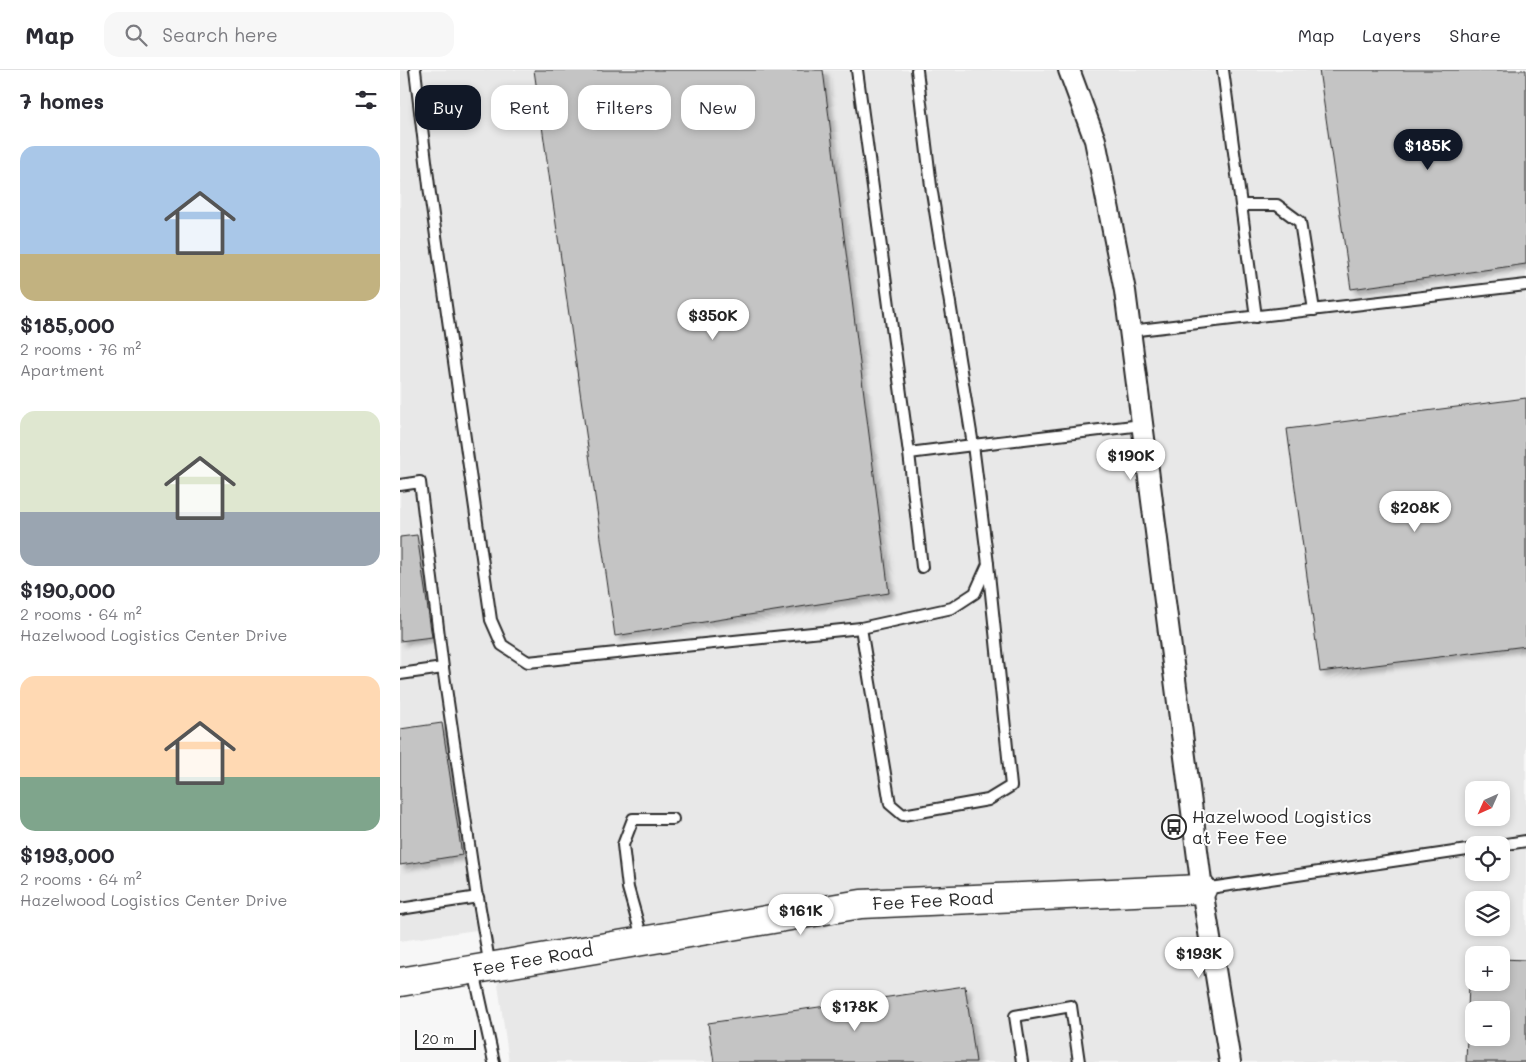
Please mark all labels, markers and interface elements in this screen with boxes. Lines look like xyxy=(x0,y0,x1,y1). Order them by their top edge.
search box xyxy=(104,12,454,57)
text: Map xyxy=(25,19,74,50)
icon: search xyxy=(122,21,150,49)
text: Search here xyxy=(162,22,278,47)
text: Map xyxy=(1298,23,1334,47)
text: Layers xyxy=(1362,23,1421,47)
text: Share xyxy=(1449,23,1501,47)
chip: Buy xyxy=(415,85,481,130)
chip: Rent xyxy=(491,85,568,130)
chip: Filters xyxy=(578,85,671,130)
chip: New xyxy=(681,85,755,130)
icon: filters xyxy=(352,86,380,114)
text: 7 homes xyxy=(20,87,104,114)
pin: $185K xyxy=(1393,128,1463,171)
text: $185K xyxy=(1405,134,1451,155)
icon: home xyxy=(155,178,245,268)
pin: $350K xyxy=(678,298,748,341)
text: $350K xyxy=(688,304,738,325)
text: $185,000 xyxy=(20,311,115,338)
text: 2 rooms · 76 m² xyxy=(20,338,141,359)
text: Apartment xyxy=(20,359,105,380)
pin: $190K xyxy=(1096,438,1166,481)
icon: home xyxy=(155,443,245,533)
text: $190K xyxy=(1107,444,1155,465)
pin: $208K xyxy=(1380,490,1450,533)
text: $208K xyxy=(1390,496,1440,517)
text: $190,000 xyxy=(20,576,115,603)
text: 2 rooms · 64 m² xyxy=(20,603,142,624)
text: Hazelwood Logistics Center Drive xyxy=(20,624,288,645)
icon: home xyxy=(155,708,245,798)
north arrow xyxy=(1465,781,1510,826)
map controls xyxy=(1465,781,1510,1046)
place label: Hazelwood Logistics at Fee Fee xyxy=(1192,804,1372,849)
bus stop icon: Hazelwood Logistics at Fee Fee xyxy=(1161,814,1187,840)
button: locate xyxy=(1465,836,1510,881)
text: $193,000 xyxy=(20,841,114,868)
text: 2 rooms · 64 m² xyxy=(20,868,142,889)
street label: Fee Fee Road xyxy=(872,885,994,915)
text: Hazelwood Logistics Center Drive xyxy=(20,889,288,910)
button: layers xyxy=(1465,891,1510,936)
pin: $161K xyxy=(766,894,836,936)
text: $161K xyxy=(779,899,823,920)
pin: $193K xyxy=(1164,936,1234,979)
street label: Fee Fee Road xyxy=(471,937,595,981)
text: $193K xyxy=(1176,942,1222,963)
button: + xyxy=(1465,946,1510,991)
pin: $178K xyxy=(820,990,890,1032)
text: $178K xyxy=(832,995,878,1016)
button: − xyxy=(1465,1001,1510,1046)
scale bar xyxy=(415,1027,476,1050)
text: 20 m xyxy=(422,1029,454,1048)

